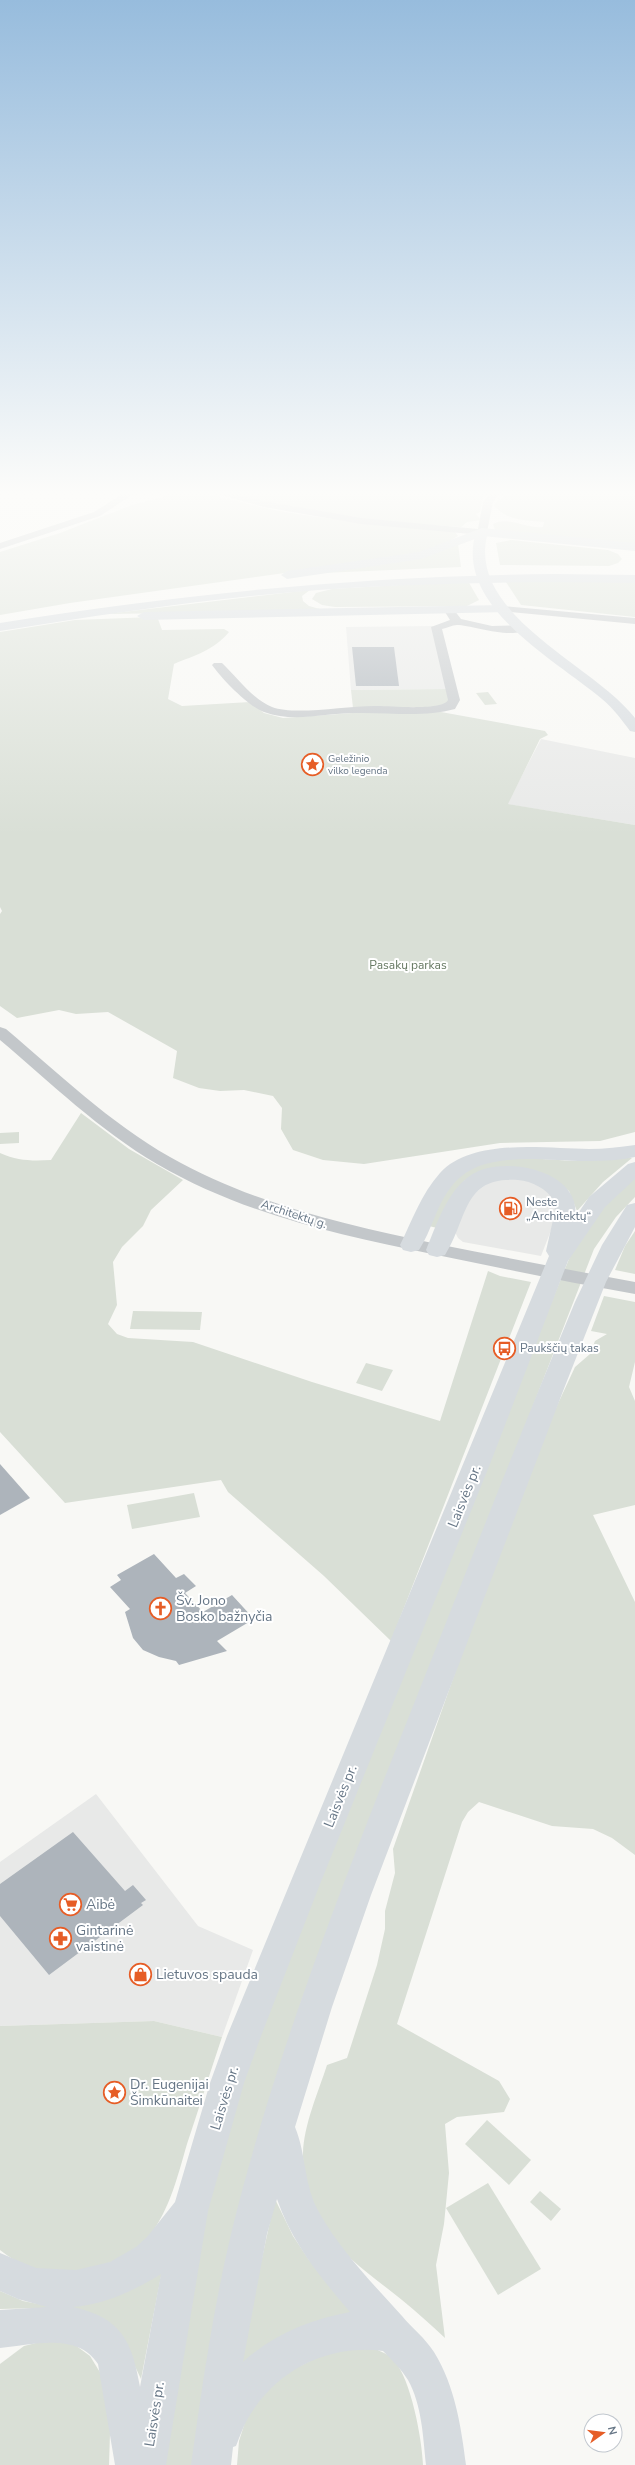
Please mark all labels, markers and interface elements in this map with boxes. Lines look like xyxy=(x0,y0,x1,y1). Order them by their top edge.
place icon: Geležinio vilko legenda xyxy=(299,751,325,777)
place label: Geležinio vilko legenda xyxy=(328,752,388,778)
park label: Pasakų parkas xyxy=(369,957,447,973)
place label: Neste „Architektų“ xyxy=(526,1194,591,1224)
street label: Architektų g. xyxy=(259,1196,329,1232)
fuel station icon: Neste „Architektų“ xyxy=(498,1196,524,1222)
bus stop icon: Paukščių takas xyxy=(491,1335,517,1361)
place label: Paukščių takas xyxy=(520,1340,599,1356)
street label: Laisvės pr. xyxy=(443,1462,486,1530)
place label: Šv. Jono Bosko bažnyčia xyxy=(176,1591,272,1626)
church icon: Šv. Jono Bosko bažnyčia xyxy=(148,1595,174,1621)
street label: Laisvės pr. xyxy=(319,1762,362,1830)
supermarket icon: Aibė xyxy=(58,1891,84,1917)
place label: Aibė xyxy=(86,1895,115,1914)
place label: Gintarinė vaistinė xyxy=(76,1921,133,1956)
pharmacy icon: Gintarinė vaistinė xyxy=(47,1925,73,1951)
shop icon: Lietuvos spauda xyxy=(127,1961,153,1987)
place label: Lietuvos spauda xyxy=(156,1965,258,1984)
street label: Laisvės pr. xyxy=(206,2064,243,2132)
place label: Dr. Eugenijai Šimkūnaitei xyxy=(130,2075,209,2110)
place icon: Dr. Eugenijai Šimkūnaitei xyxy=(102,2079,128,2105)
street label: Laisvės pr. xyxy=(140,2380,169,2448)
north arrow xyxy=(583,2413,623,2453)
text: N xyxy=(604,2425,620,2437)

